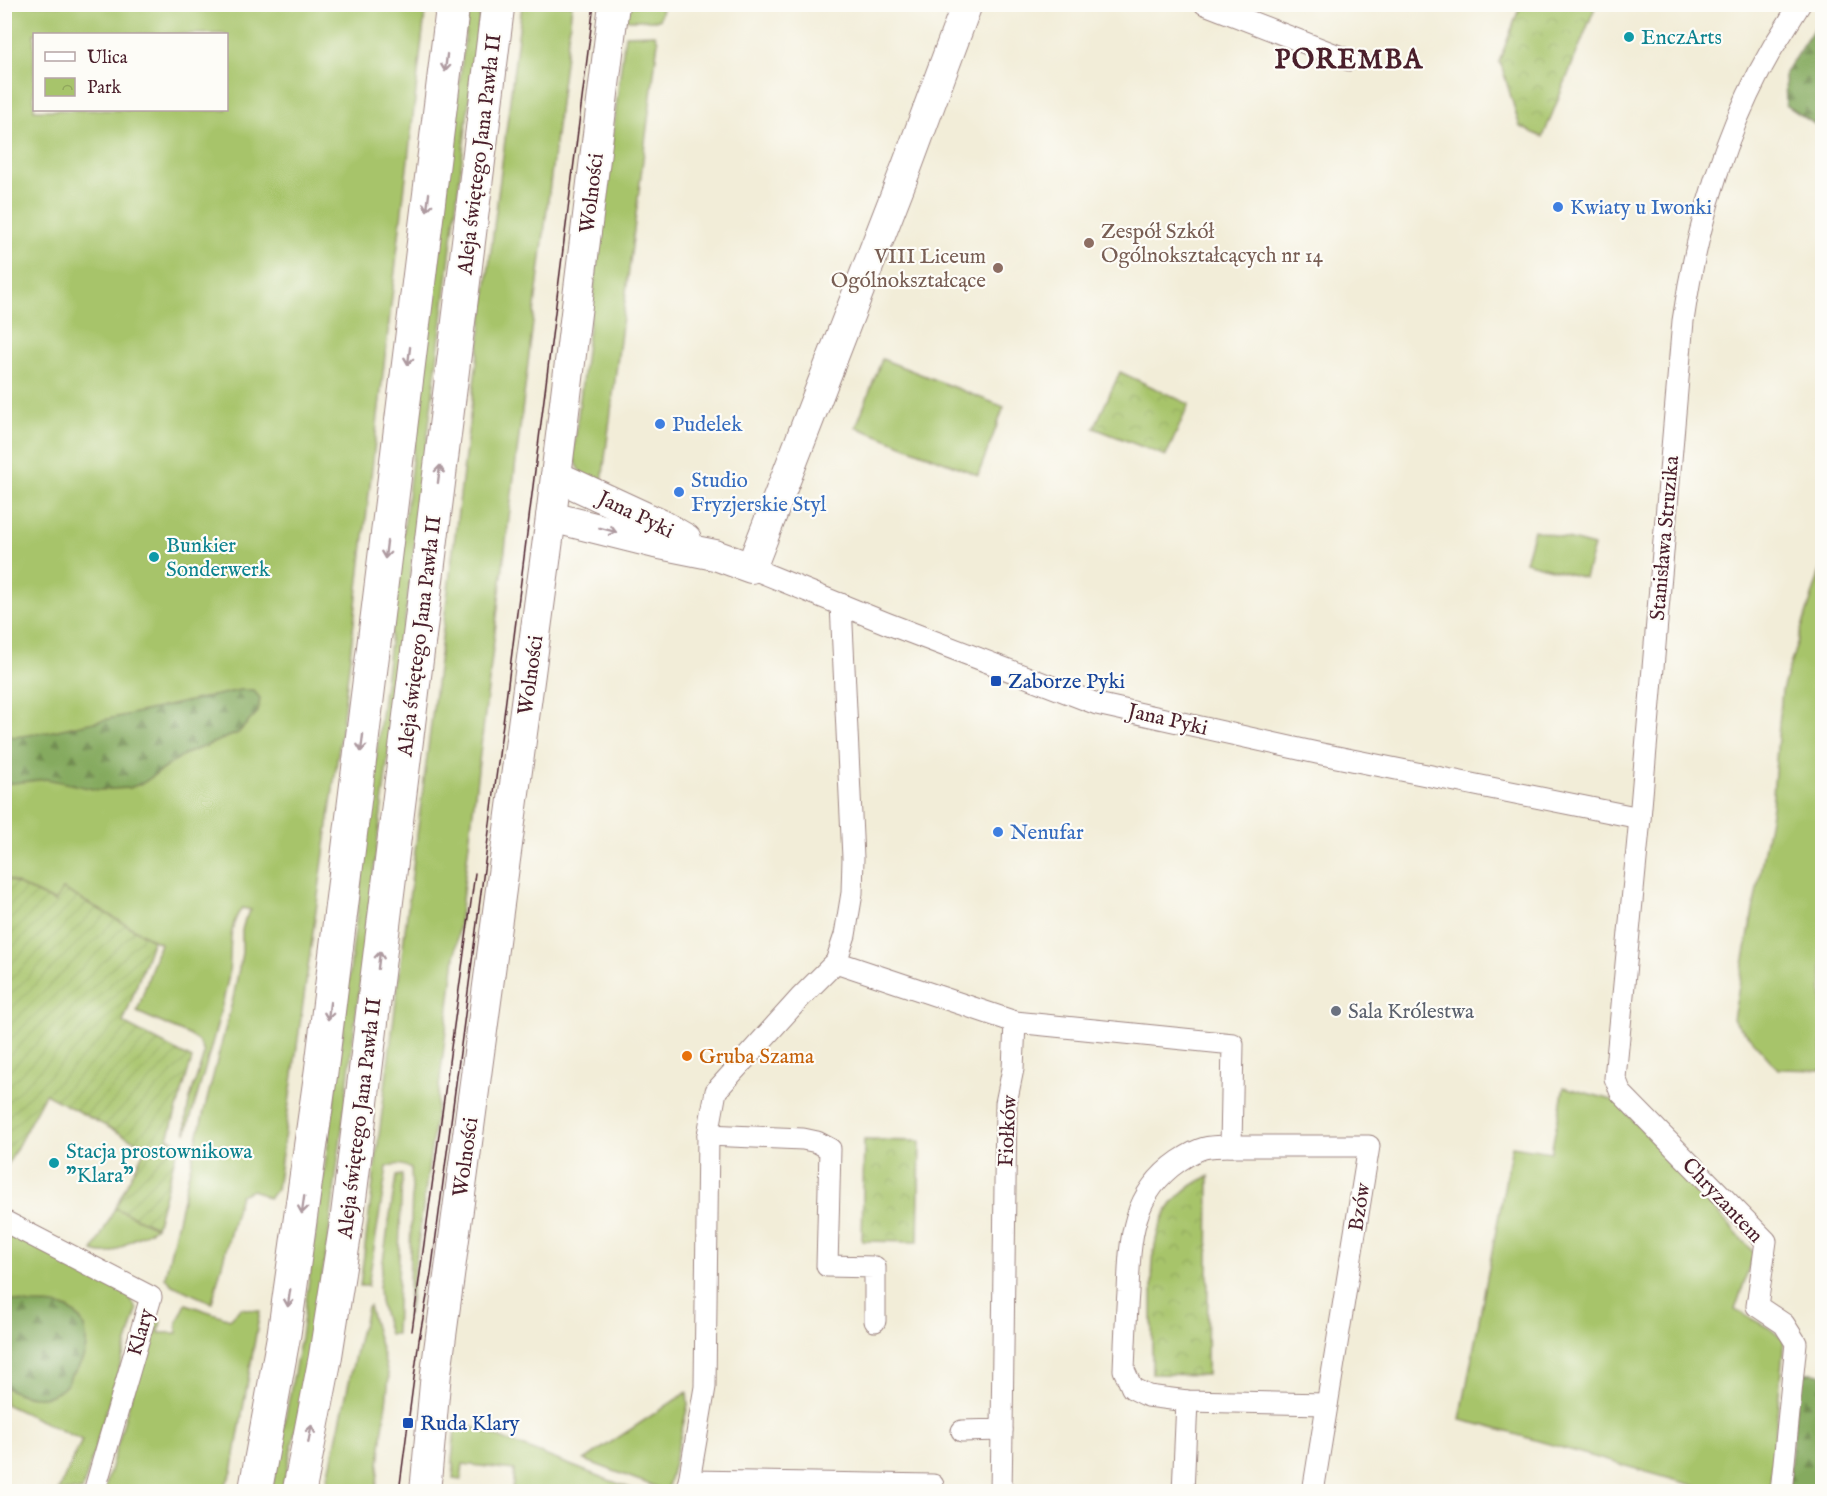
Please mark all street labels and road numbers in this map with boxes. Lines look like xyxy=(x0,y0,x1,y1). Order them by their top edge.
street label: Aleja świętego Jana Pawła II xyxy=(452,32,509,277)
street label: Wolności xyxy=(574,152,611,235)
street label: Stanisława Struzika xyxy=(1645,454,1686,622)
street label: Jana Pyki xyxy=(591,485,678,545)
street label: Aleja świętego Jana Pawła II xyxy=(392,514,449,759)
street label: Wolności xyxy=(513,634,550,717)
street label: Jana Pyki xyxy=(1123,698,1210,743)
street label: Aleja świętego Jana Pawła II xyxy=(332,996,389,1241)
street label: Fiołków xyxy=(993,1093,1024,1168)
street label: Wolności xyxy=(448,1116,485,1199)
street label: Chryzantem xyxy=(1675,1153,1768,1249)
street label: Bzów xyxy=(1343,1180,1378,1233)
street label: Klary xyxy=(122,1305,161,1359)

